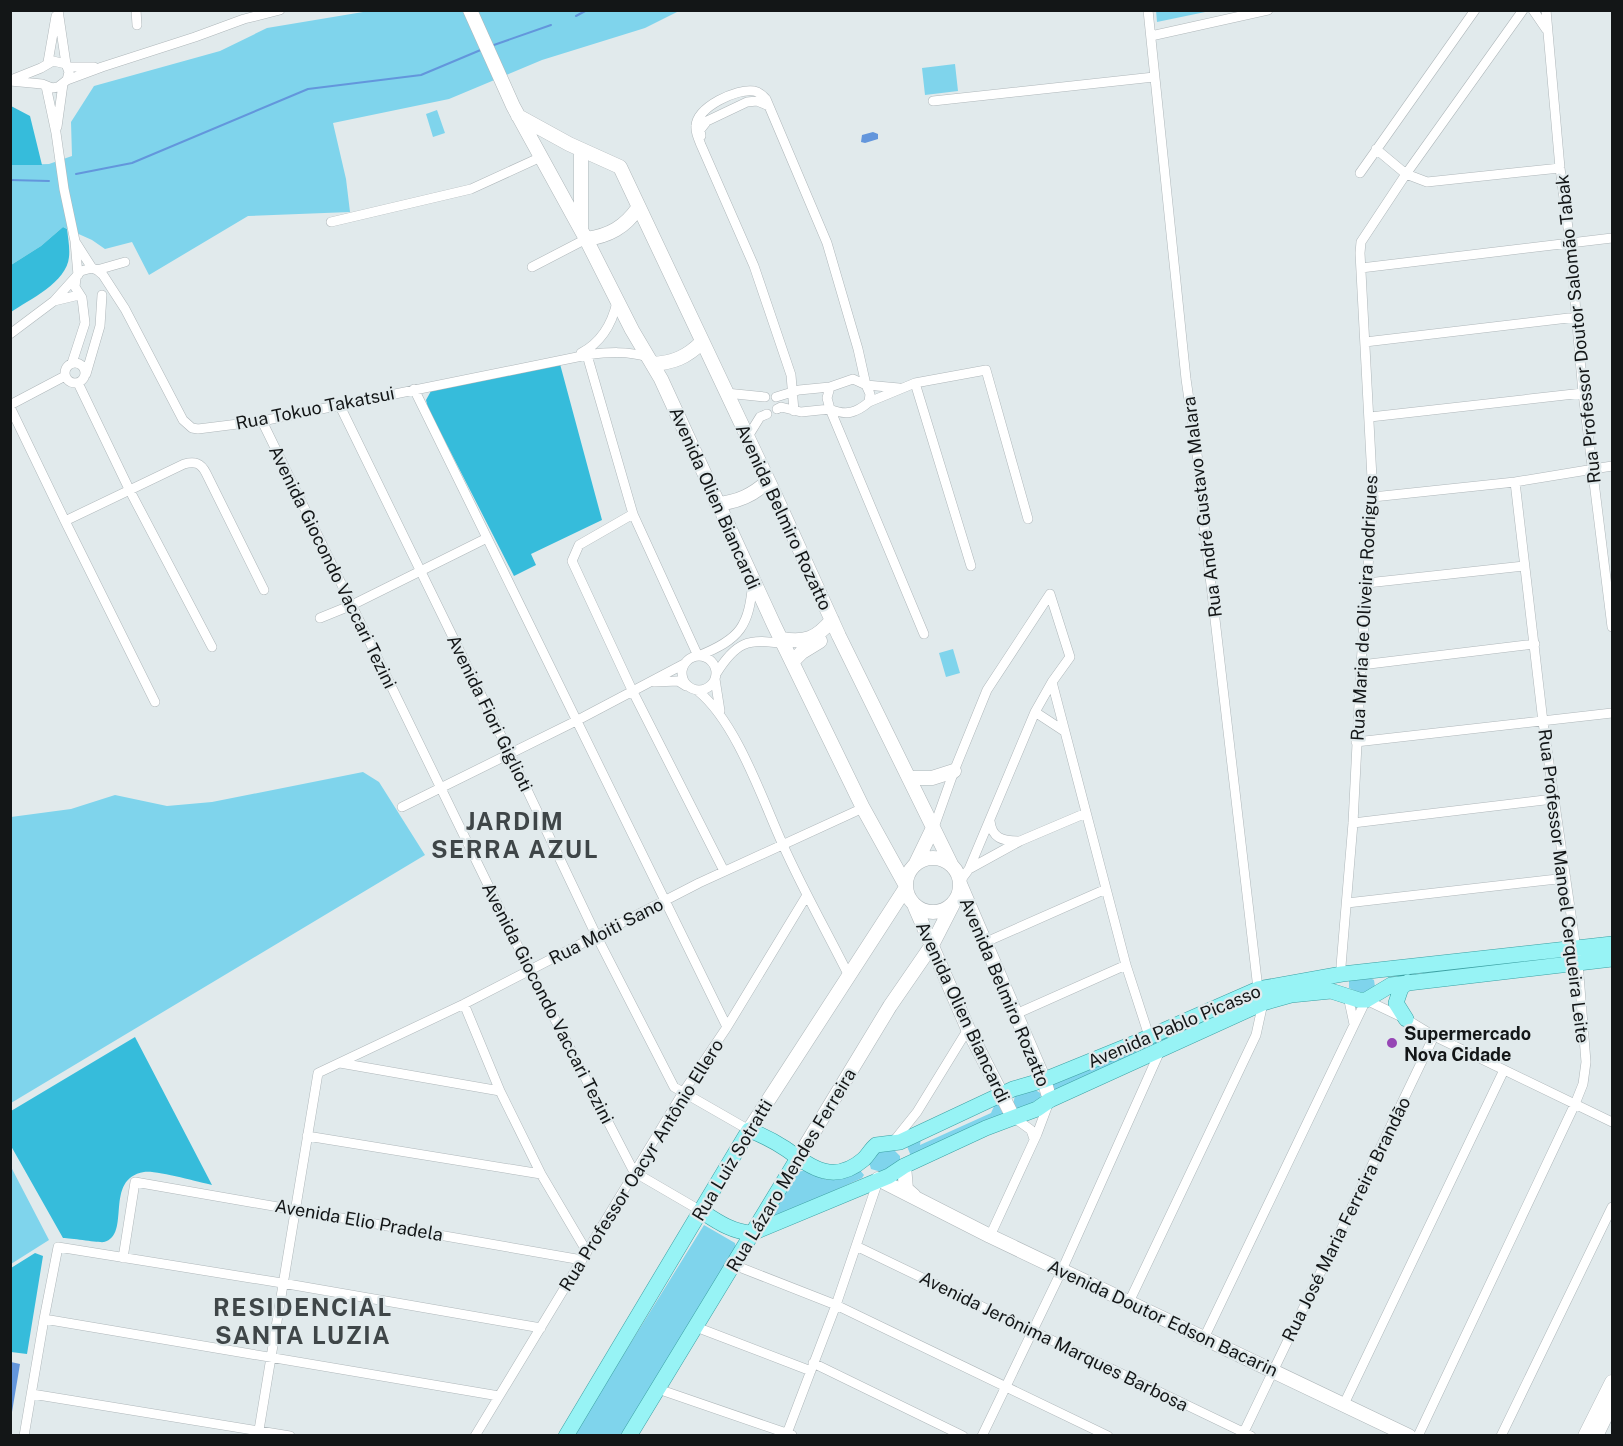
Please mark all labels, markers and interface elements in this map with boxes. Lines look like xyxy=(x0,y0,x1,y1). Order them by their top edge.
street label: Rua Professor Doutor Salomão Tabak xyxy=(1551,173,1605,485)
street label: Rua Tokuo Takatsui xyxy=(234,382,396,434)
street label: Rua André Gustavo Malara xyxy=(1178,395,1226,619)
street label: Avenida Olien Biancardi xyxy=(665,404,765,592)
street label: Avenida Belmiro Rozatto xyxy=(732,421,836,613)
street label: Avenida Giocondo Vaccari Tezini xyxy=(265,442,401,692)
street label: Rua Maria de Oliveira Rodrigues xyxy=(1347,475,1381,741)
street label: Avenida Fiori Giglioti xyxy=(443,631,537,795)
street label: Rua Professor Manoel Cerqueira Leite xyxy=(1534,728,1594,1044)
district label: JARDIM SERRA AZUL xyxy=(431,807,599,863)
street label: Avenida Giocondo Vaccari Tezini xyxy=(478,879,618,1127)
street label: Rua Moiti Sano xyxy=(545,893,667,969)
street label: Avenida Belmiro Rozatto xyxy=(956,894,1054,1090)
street label: Avenida Olien Biancardi xyxy=(912,918,1014,1106)
street label: Avenida Pablo Picasso xyxy=(1084,980,1264,1072)
place label: Supermercado Nova Cidade xyxy=(1404,1023,1531,1065)
street label: Rua Professor Oacyr Antônio Ellero xyxy=(554,1035,728,1295)
marker: Supermercado Nova Cidade xyxy=(1385,1036,1399,1050)
street label: Rua Lázaro Mendes Ferreira xyxy=(722,1065,860,1275)
street label: Rua José Maria Ferreira Brandão xyxy=(1277,1093,1415,1345)
street label: Rua Luiz Sotratti xyxy=(687,1095,777,1225)
street label: Avenida Elio Pradela xyxy=(273,1195,445,1245)
street label: Avenida Doutor Edson Bacarin xyxy=(1045,1255,1281,1381)
street label: Avenida Jerônima Marques Barbosa xyxy=(916,1267,1192,1415)
district label: RESIDENCIAL SANTA LUZIA xyxy=(213,1293,393,1349)

